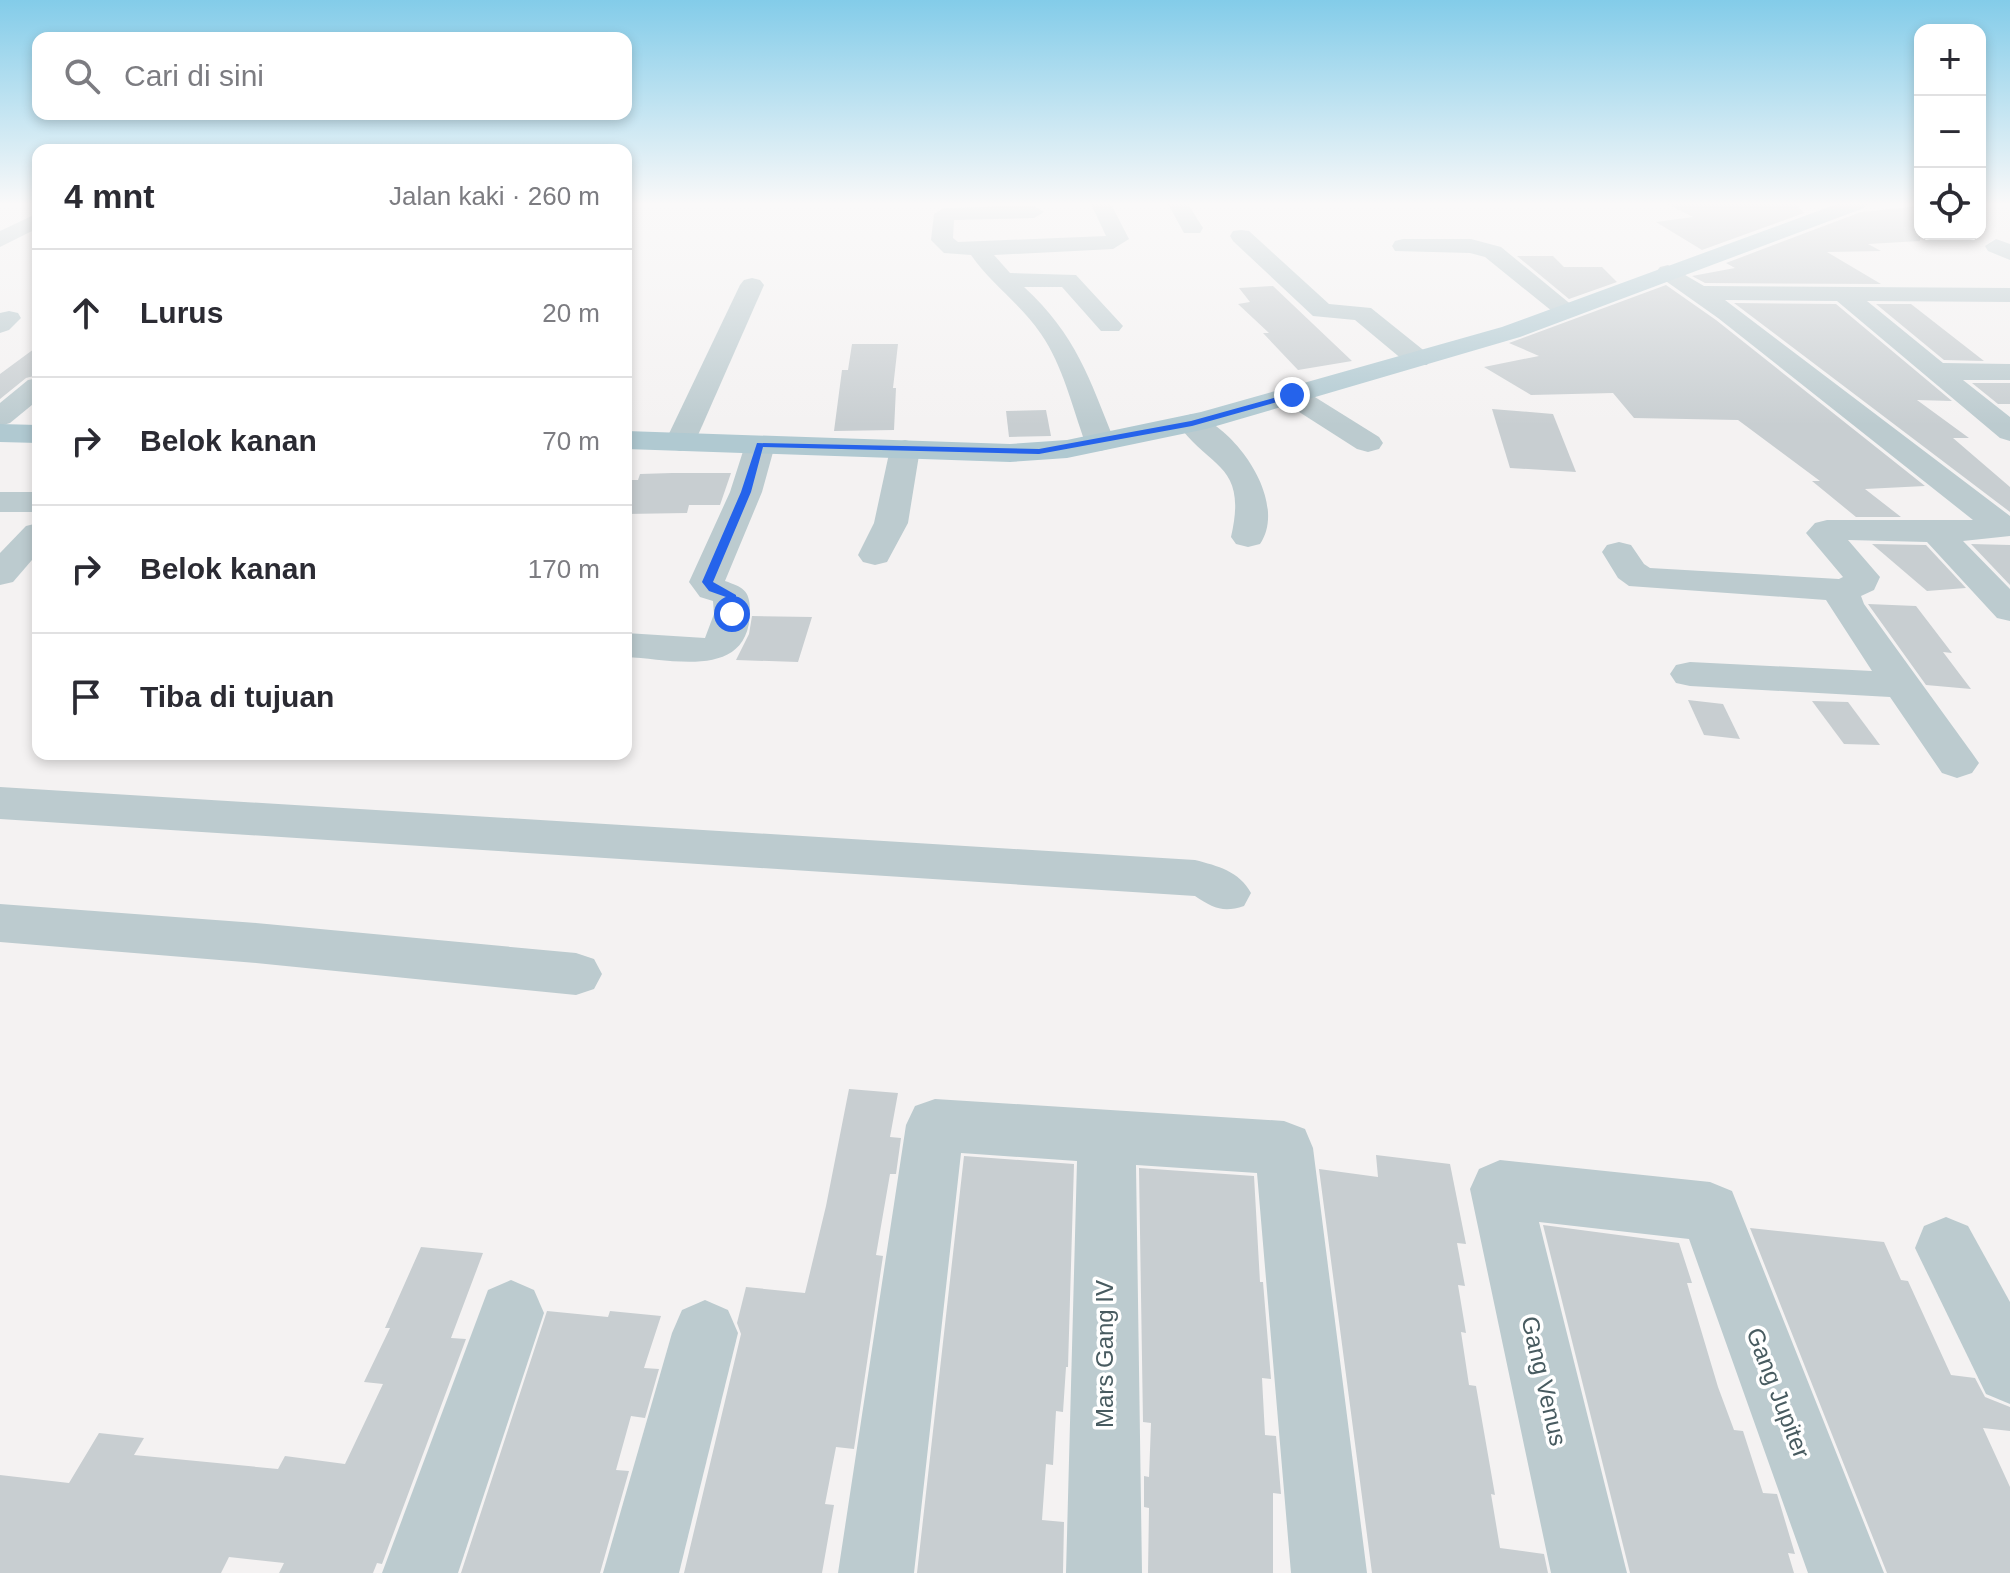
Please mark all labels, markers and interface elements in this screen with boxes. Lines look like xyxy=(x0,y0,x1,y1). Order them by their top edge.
map controls xyxy=(1914,24,1986,240)
button: + xyxy=(1914,24,1986,96)
search box xyxy=(32,32,632,120)
icon: search xyxy=(60,54,104,98)
text: Cari di sini xyxy=(124,59,264,92)
button: − xyxy=(1914,96,1986,168)
button: locate xyxy=(1914,168,1986,240)
text: 4 mnt xyxy=(64,177,155,215)
text: Jalan kaki · 260 m xyxy=(389,181,600,211)
icon: ahead xyxy=(64,291,108,335)
text: Lurus xyxy=(140,296,223,329)
text: 20 m xyxy=(542,298,600,328)
route end xyxy=(1274,377,1310,413)
icon: right xyxy=(64,419,108,463)
text: Belok kanan xyxy=(140,424,317,457)
text: 70 m xyxy=(542,426,600,456)
icon: right xyxy=(64,547,108,591)
text: Belok kanan xyxy=(140,552,317,585)
text: 170 m xyxy=(528,554,600,584)
route start xyxy=(714,596,750,632)
icon: arrive xyxy=(64,675,108,719)
text: Tiba di tujuan xyxy=(140,680,334,713)
street label: Mars Gang IV xyxy=(1091,1280,1118,1428)
street label: Gang Venus xyxy=(1516,1313,1573,1448)
street label: Gang Jupiter xyxy=(1741,1324,1816,1462)

